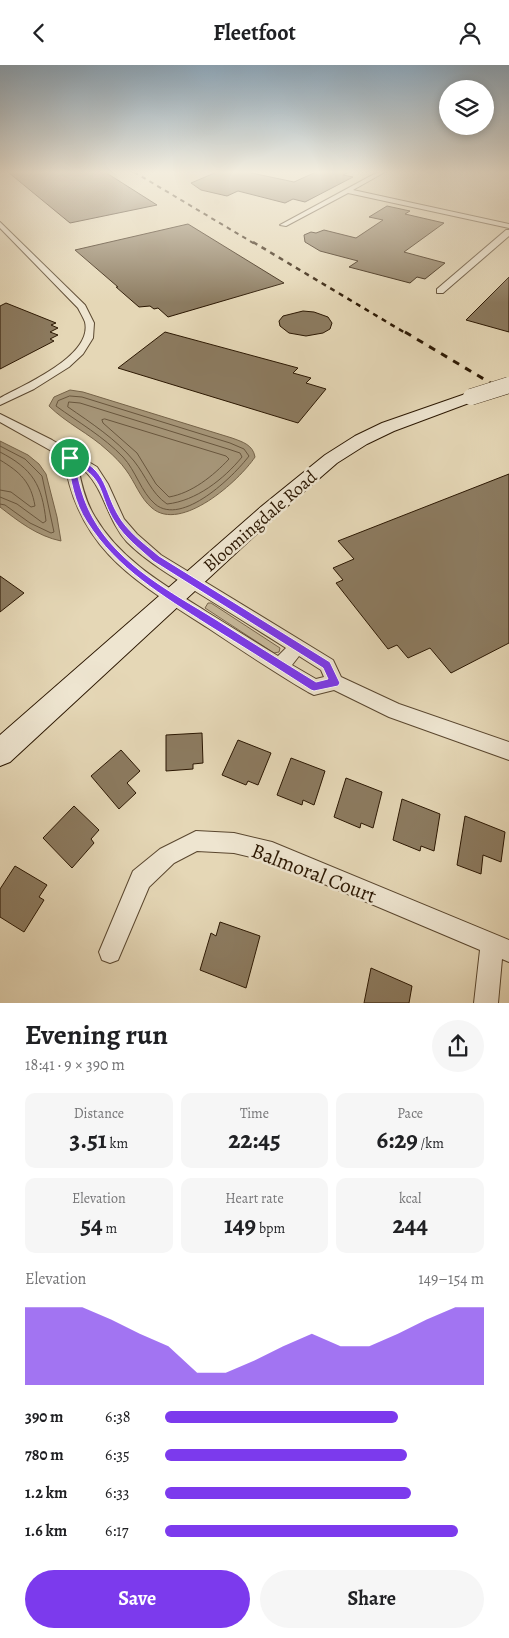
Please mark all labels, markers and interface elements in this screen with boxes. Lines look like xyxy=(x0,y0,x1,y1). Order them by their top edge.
text: Fleetfoot xyxy=(213,18,296,48)
icon: back xyxy=(25,19,53,47)
icon: person xyxy=(456,19,484,47)
map controls xyxy=(439,80,494,135)
button: layers xyxy=(439,80,494,135)
pin xyxy=(49,437,91,479)
icon: arrive xyxy=(56,444,84,472)
street label: Bloomingdale Road xyxy=(198,465,322,577)
street label: Balmoral Court xyxy=(247,836,381,910)
text: Evening run xyxy=(25,1016,168,1054)
button: share xyxy=(432,1020,484,1072)
text: 18:41 · 9 × 390 m xyxy=(25,1054,125,1076)
text: Distance xyxy=(74,1104,124,1123)
text: Time xyxy=(240,1104,269,1123)
text: Pace xyxy=(397,1104,423,1123)
text: 3.51 xyxy=(70,1123,107,1157)
text: 22:45 xyxy=(228,1123,281,1157)
text: 6:29 xyxy=(377,1123,418,1157)
text: km xyxy=(107,1134,128,1153)
text: /km xyxy=(418,1134,444,1153)
text: Elevation xyxy=(72,1189,126,1208)
text: Heart rate xyxy=(225,1189,284,1208)
text: kcal xyxy=(399,1189,421,1208)
text: 54 xyxy=(80,1208,103,1242)
text: 149 xyxy=(224,1208,256,1242)
text: 244 xyxy=(392,1208,428,1242)
text: m xyxy=(103,1219,117,1238)
text: bpm xyxy=(256,1219,285,1238)
text: Elevation xyxy=(25,1268,86,1290)
text: 149–154 m xyxy=(418,1268,484,1290)
text: 390 m xyxy=(25,1406,64,1428)
text: 6:38 xyxy=(105,1406,131,1428)
text: 780 m xyxy=(25,1444,64,1466)
text: 6:35 xyxy=(105,1444,130,1466)
text: 1.2 km xyxy=(25,1482,67,1504)
text: 6:33 xyxy=(105,1482,130,1504)
text: 1.6 km xyxy=(25,1520,67,1542)
text: 6:17 xyxy=(105,1520,128,1542)
button: Save xyxy=(25,1570,250,1628)
button: Share xyxy=(260,1570,484,1628)

